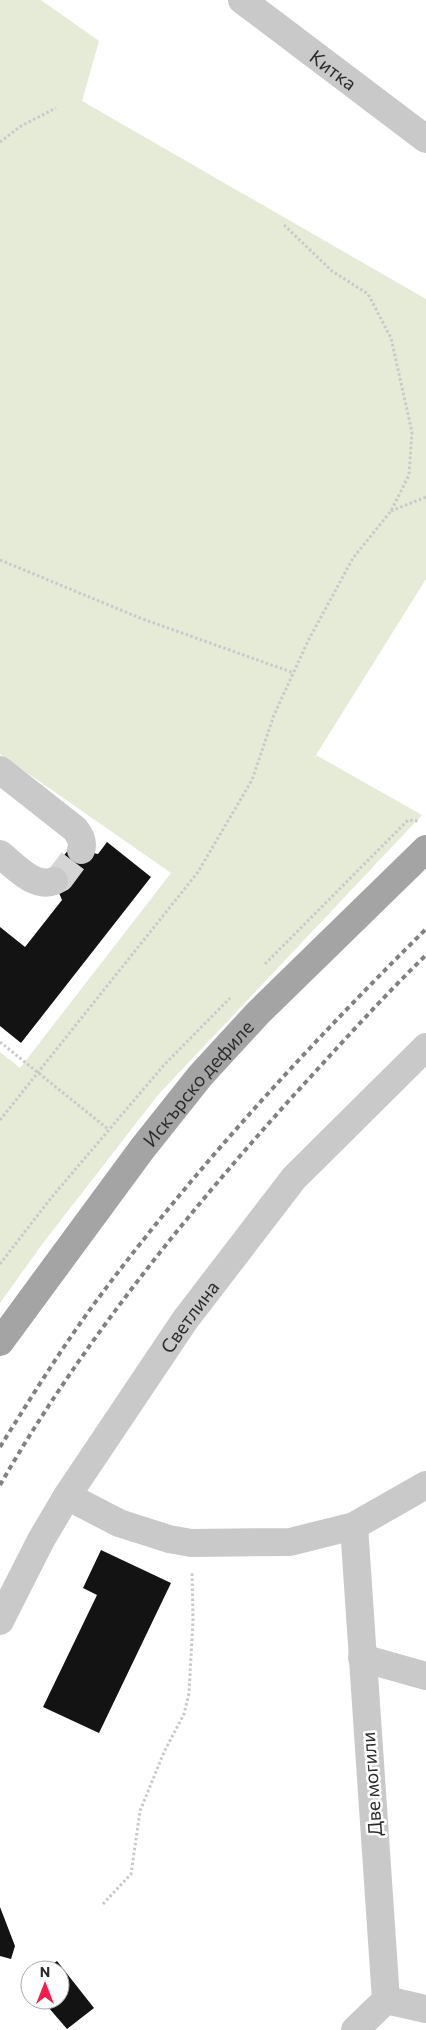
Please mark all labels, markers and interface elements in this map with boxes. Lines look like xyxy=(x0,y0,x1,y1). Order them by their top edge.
street label: Китка xyxy=(306,44,362,94)
street label: Искърско дефиле xyxy=(137,1015,258,1151)
street label: Светлина xyxy=(155,1275,223,1357)
street label: Две могили xyxy=(356,1731,386,1837)
north arrow xyxy=(20,1960,70,2010)
text: N xyxy=(40,1963,50,1980)

